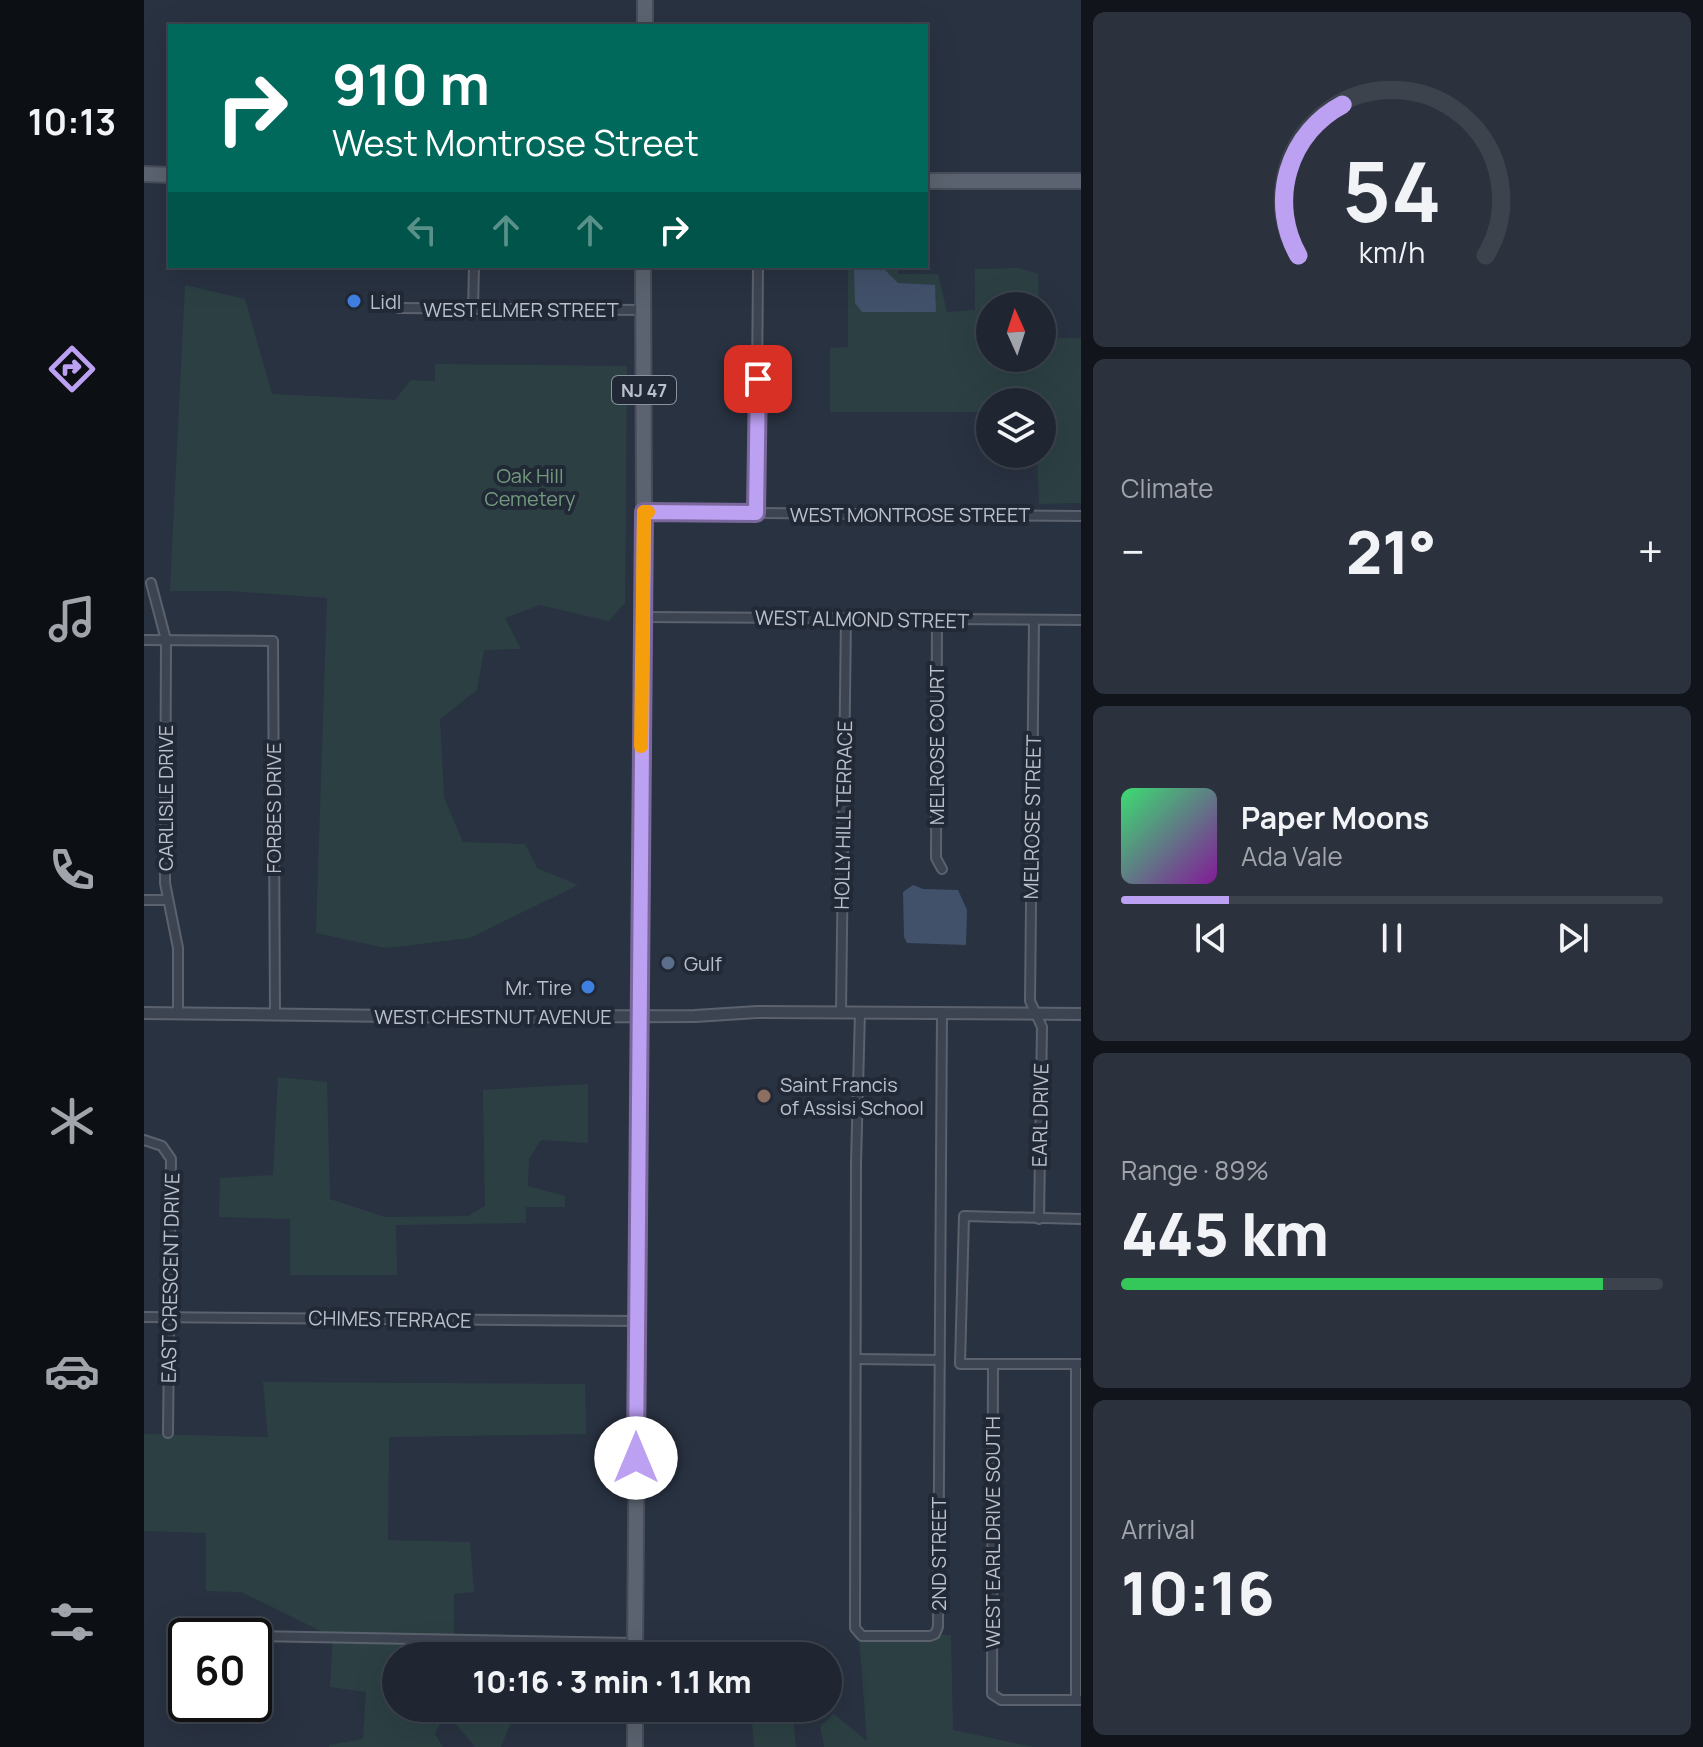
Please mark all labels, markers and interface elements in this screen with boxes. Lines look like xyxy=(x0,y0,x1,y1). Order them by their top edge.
text: 910 m xyxy=(332,45,490,122)
icon: right xyxy=(200,56,304,160)
text: 10:13 xyxy=(28,97,116,146)
text: West Montrose Street xyxy=(332,118,699,167)
text: 54 xyxy=(1342,132,1442,246)
icon: left xyxy=(400,208,444,252)
icon: ahead xyxy=(484,208,528,252)
icon: ahead xyxy=(568,208,612,252)
icon: right xyxy=(652,208,696,252)
text: km/h xyxy=(1359,233,1425,272)
place label: Lidl xyxy=(370,288,401,315)
marker: Lidl xyxy=(345,292,363,310)
north arrow xyxy=(976,292,1056,372)
map controls xyxy=(976,292,1056,468)
street label: WEST ELMER STREET xyxy=(423,296,619,323)
icon: directions xyxy=(44,341,100,397)
pin xyxy=(724,345,792,413)
icon: arrive xyxy=(736,357,780,401)
road number: NJ 47 xyxy=(612,376,676,404)
button: layers xyxy=(976,388,1056,468)
park label: Oak Hill Cemetery xyxy=(484,462,576,512)
text: Climate xyxy=(1121,470,1213,506)
street label: WEST MONTROSE STREET xyxy=(790,501,1030,528)
text: 21° xyxy=(1346,510,1436,592)
text: − xyxy=(1121,521,1145,581)
text: + xyxy=(1638,521,1663,581)
icon: music xyxy=(44,591,100,647)
street label: WEST ALMOND STREET xyxy=(755,604,969,634)
street label: MELROSE COURT xyxy=(923,665,950,825)
street label: HOLLY HILL TERRACE xyxy=(828,720,858,910)
street label: CARLISLE DRIVE xyxy=(152,725,179,871)
street label: MELROSE STREET xyxy=(1017,734,1047,900)
street label: FORBES DRIVE xyxy=(260,743,287,873)
text: Paper Moons xyxy=(1241,797,1429,838)
text: Ada Vale xyxy=(1241,838,1343,874)
icon: phone xyxy=(44,842,100,898)
icon: previous xyxy=(1189,916,1233,960)
icon: pause xyxy=(1370,916,1414,960)
icon: next xyxy=(1551,916,1595,960)
place label: Gulf xyxy=(684,950,722,977)
marker: Gulf xyxy=(659,954,677,972)
place label: Mr. Tire xyxy=(505,974,572,1001)
marker: Mr. Tire xyxy=(579,978,597,996)
street label: WEST CHESTNUT AVENUE xyxy=(374,1003,612,1030)
street label: EARL DRIVE xyxy=(1026,1063,1054,1167)
place label: Saint Francis of Assisi School xyxy=(780,1071,924,1121)
marker: Saint Francis of Assisi School xyxy=(755,1087,773,1105)
icon: climate xyxy=(44,1093,100,1149)
text: Range · 89% xyxy=(1121,1152,1269,1188)
street label: EAST CRESCENT DRIVE xyxy=(155,1173,185,1383)
text: 445 km xyxy=(1121,1192,1329,1274)
street label: CHIMES TERRACE xyxy=(308,1304,472,1334)
icon: car xyxy=(44,1343,100,1399)
position arrow xyxy=(594,1416,678,1500)
street label: WEST EARL DRIVE SOUTH xyxy=(979,1416,1006,1648)
street label: 2ND STREET xyxy=(925,1497,952,1611)
text: Arrival xyxy=(1121,1511,1195,1547)
text: 10:16 xyxy=(1121,1551,1275,1633)
icon: filters xyxy=(44,1594,100,1650)
speed limit sign: 60 xyxy=(168,1618,272,1722)
text: 10:16 · 3 min · 1.1 km xyxy=(473,1661,751,1702)

